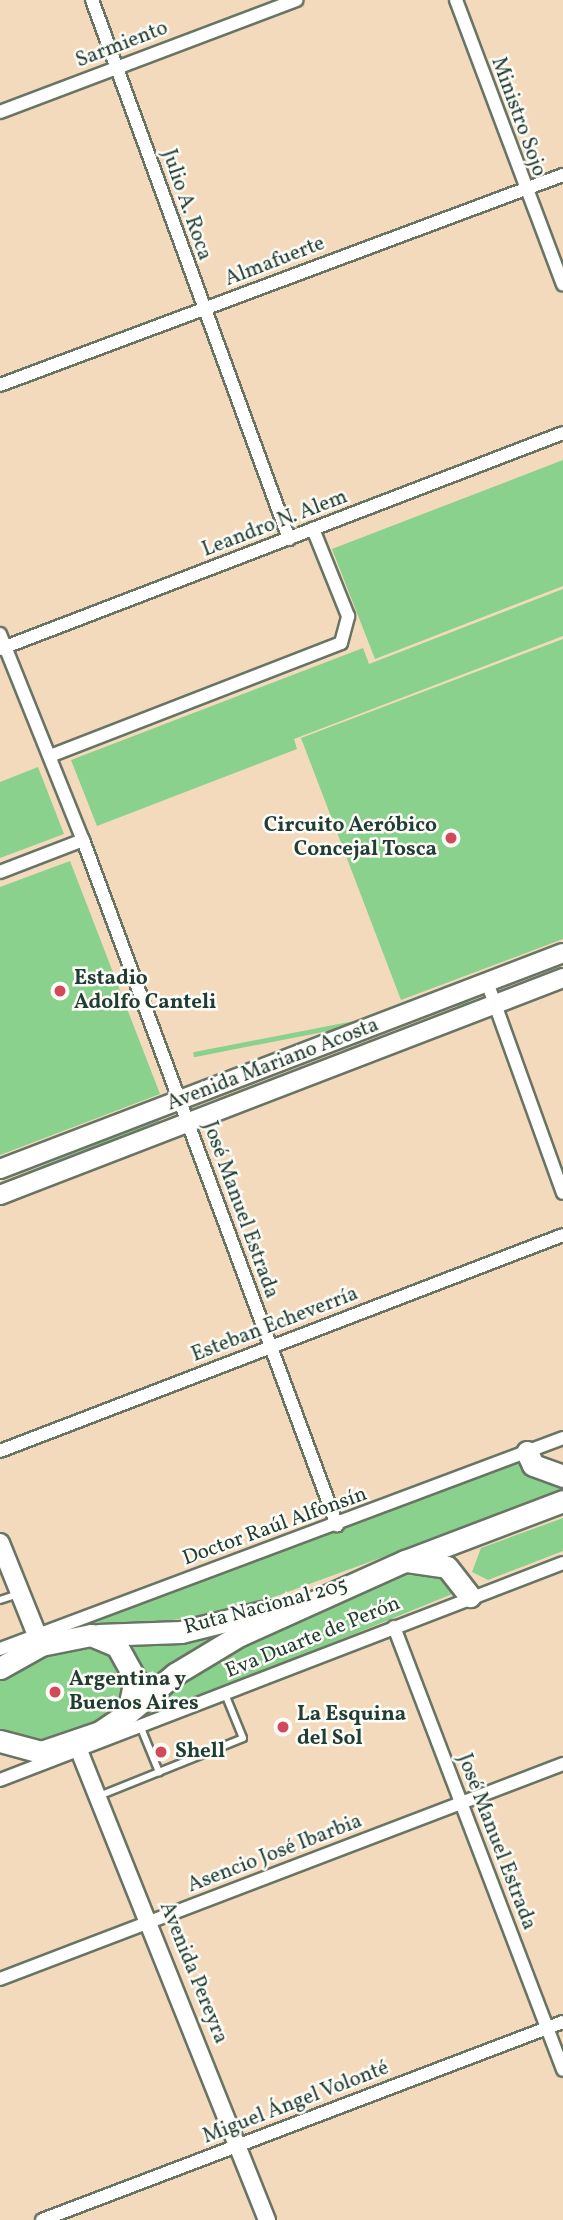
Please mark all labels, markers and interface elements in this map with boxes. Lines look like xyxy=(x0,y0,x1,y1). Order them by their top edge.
street label: Sarmiento xyxy=(72,16,172,74)
street label: Ministro Sojo xyxy=(485,54,551,180)
street label: Julio A. Roca xyxy=(155,146,217,264)
street label: Almafuerte xyxy=(221,231,329,293)
street label: Leandro N. Alem xyxy=(199,485,351,563)
place label: Circuito Aeróbico Concejal Tosca xyxy=(264,813,437,863)
marker: Circuito Aeróbico Concejal Tosca xyxy=(443,830,459,846)
place label: Estadio Adolfo Canteli xyxy=(74,966,216,1016)
marker: Estadio Adolfo Canteli xyxy=(52,983,68,999)
street label: Avenida Mariano Acosta xyxy=(163,1013,383,1117)
street label: José Manuel Estrada xyxy=(196,1118,284,1302)
street label: Esteban Echeverría xyxy=(188,1282,362,1368)
street label: Doctor Raúl Alfonsín xyxy=(179,1482,371,1572)
street label: Ruta Nacional 205 xyxy=(181,1573,351,1641)
street label: Eva Duarte de Perón xyxy=(222,1591,404,1685)
place label: Argentina y Buenos Aires xyxy=(69,1667,199,1717)
marker: Argentina y Buenos Aires xyxy=(47,1684,63,1700)
place label: La Esquina del Sol xyxy=(297,1702,406,1752)
marker: La Esquina del Sol xyxy=(275,1719,291,1735)
place label: Shell xyxy=(175,1739,225,1765)
marker: Shell xyxy=(153,1744,169,1760)
street label: José Manuel Estrada xyxy=(451,1750,541,1934)
street label: Asencio José Ibarbia xyxy=(184,1809,366,1899)
street label: Avenida Pereyra xyxy=(153,1898,233,2048)
street label: Miguel Ángel Volonté xyxy=(199,2056,393,2150)

